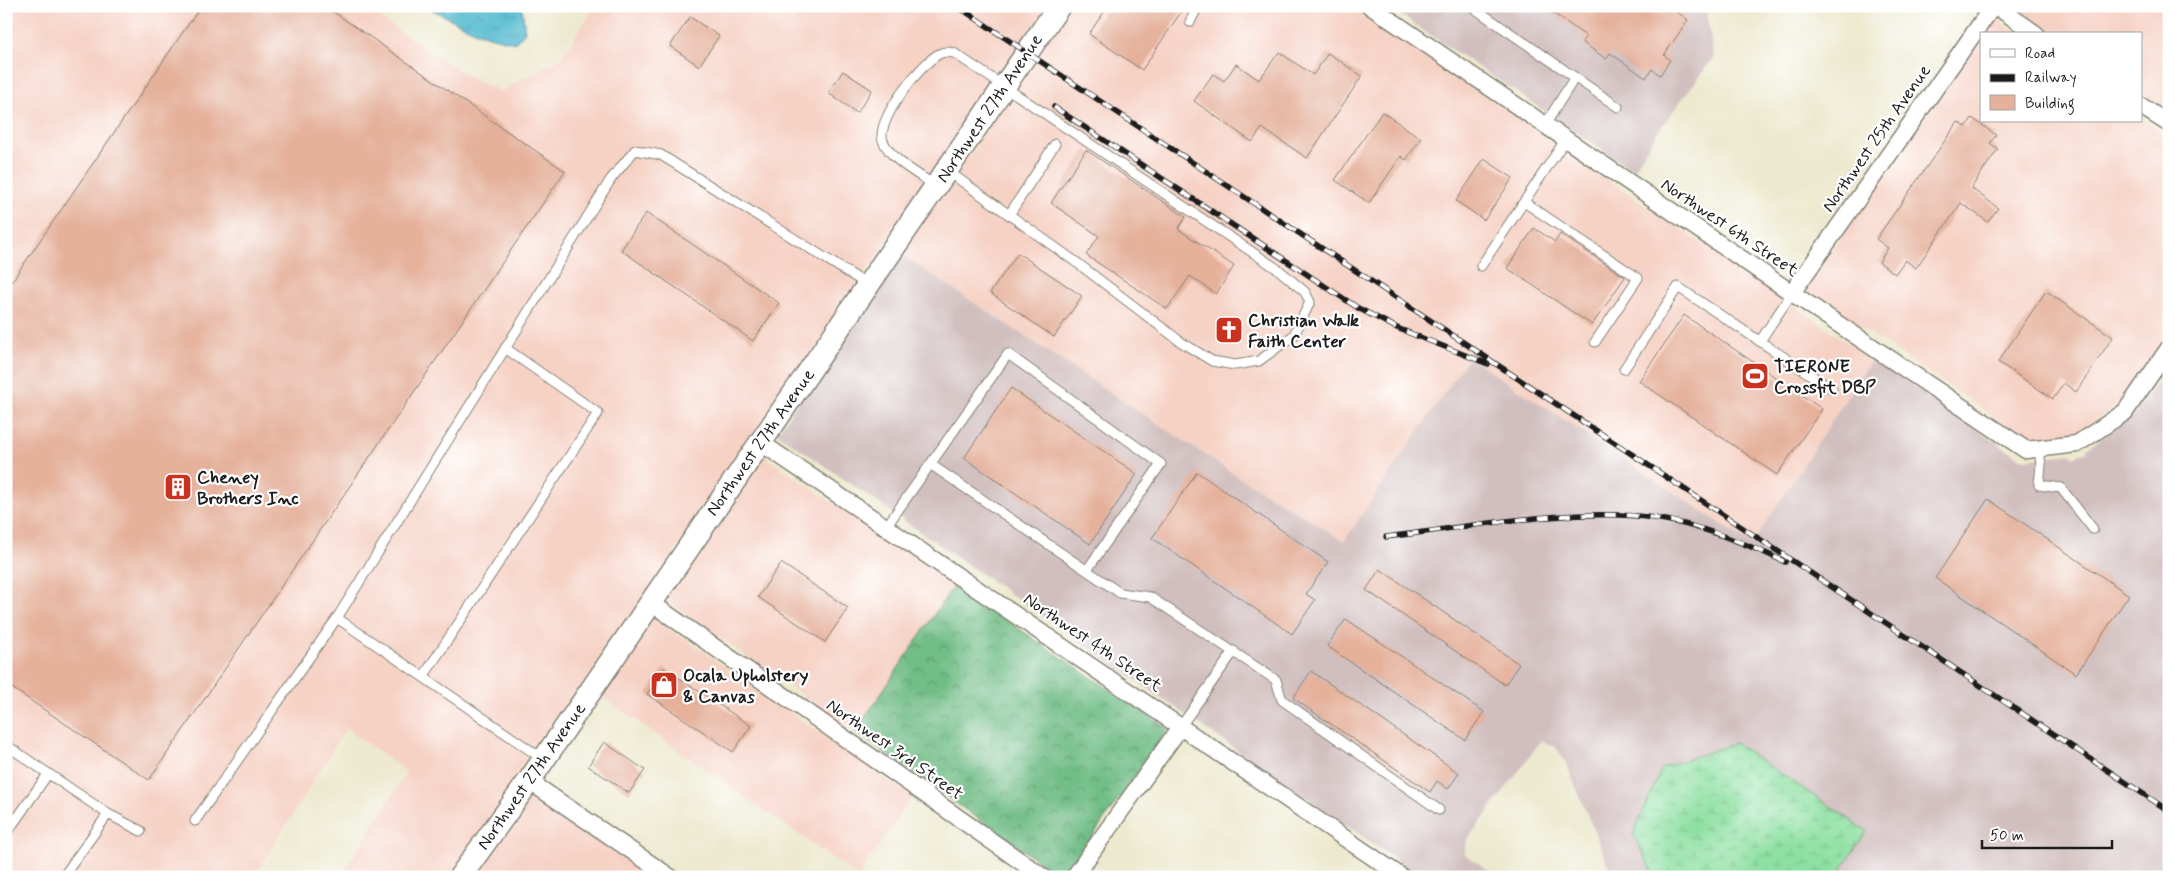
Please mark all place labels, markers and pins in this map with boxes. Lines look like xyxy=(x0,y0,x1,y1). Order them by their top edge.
place label: Christian Walk Faith Center xyxy=(1248,309,1359,354)
church icon: Christian Walk Faith Center xyxy=(1214,315,1244,345)
place label: TIERONE Crossfit DBP xyxy=(1774,355,1876,400)
sports icon: TIERONE Crossfit DBP xyxy=(1740,361,1770,391)
place label: Cheney Brothers Inc xyxy=(197,466,299,511)
building icon: Cheney Brothers Inc xyxy=(163,472,193,502)
place label: Ocala Upholstery & Canvas xyxy=(683,664,808,709)
shop icon: Ocala Upholstery & Canvas xyxy=(649,670,679,700)

